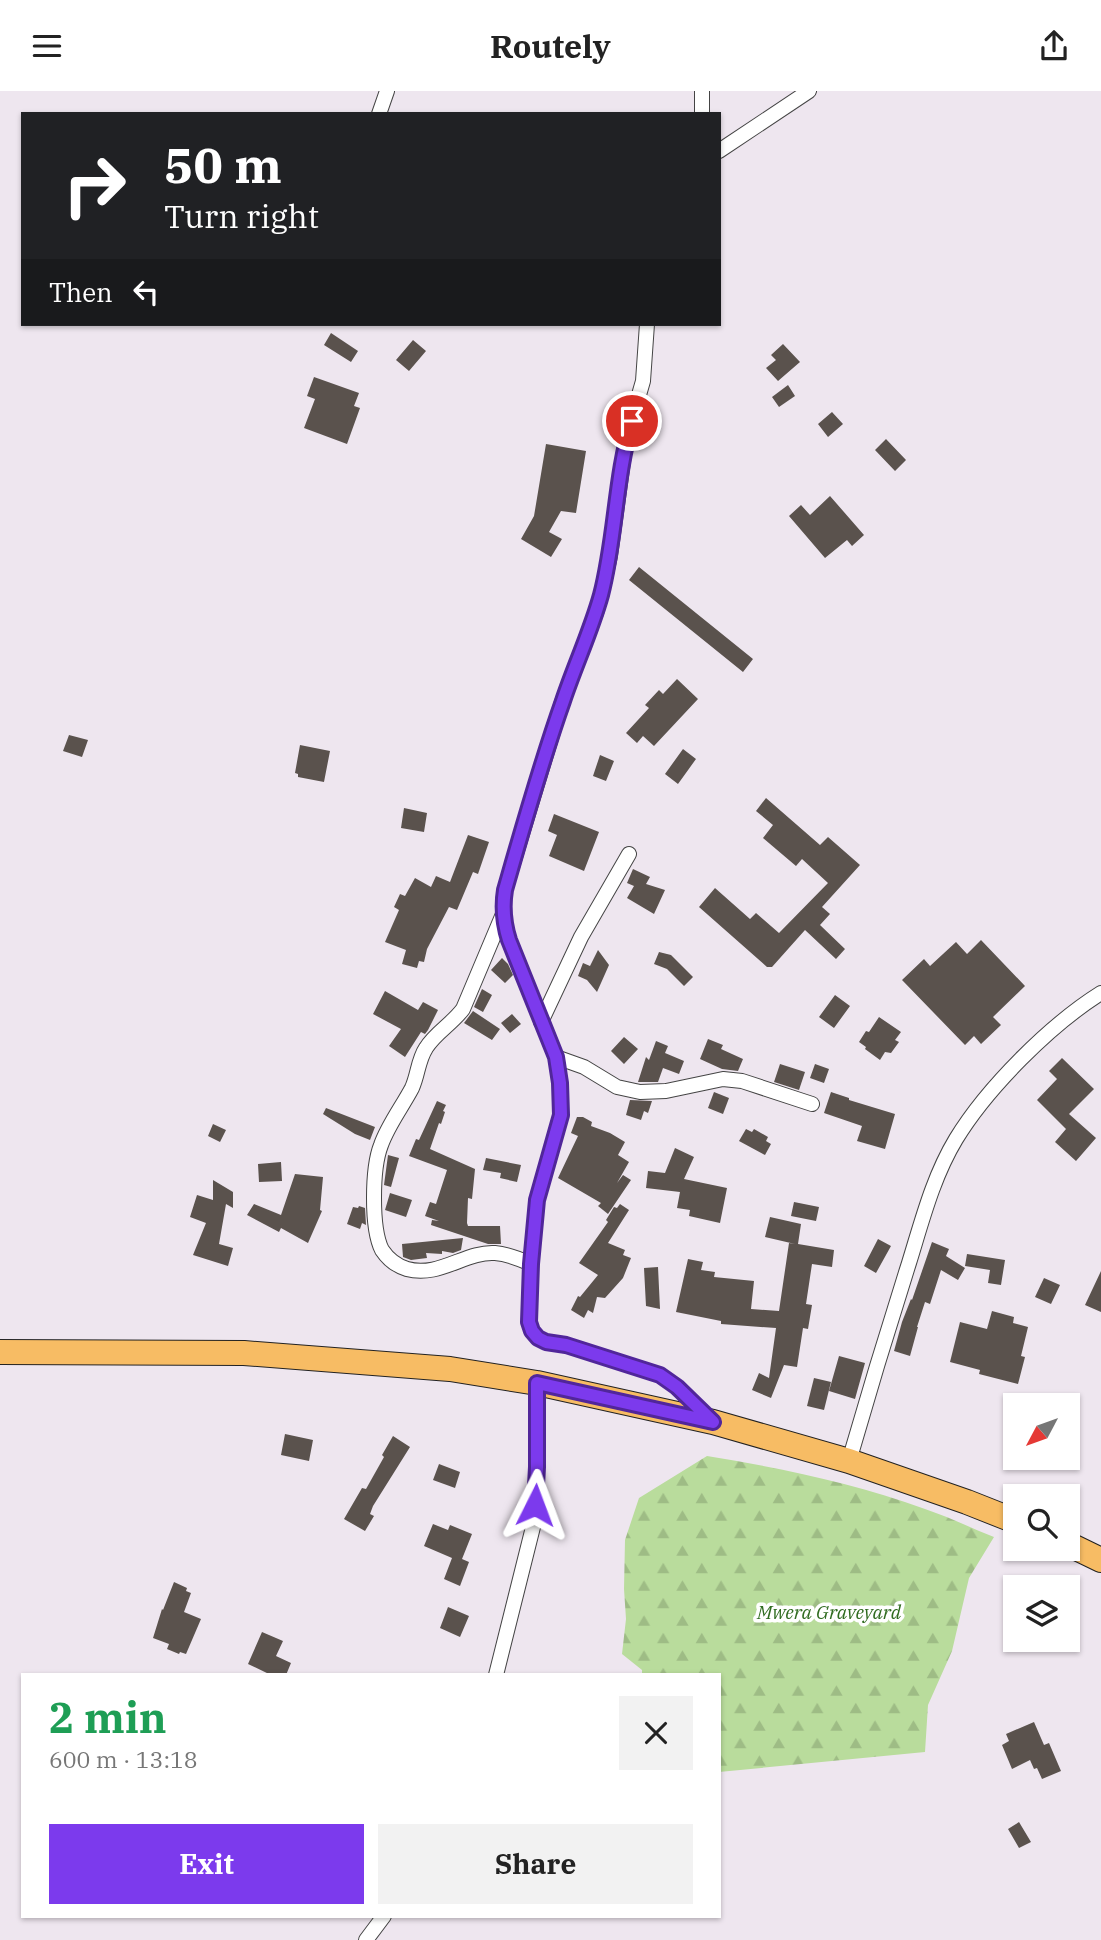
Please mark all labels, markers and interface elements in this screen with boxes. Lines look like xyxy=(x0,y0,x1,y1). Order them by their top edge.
text: Routely xyxy=(490,25,611,67)
icon: menu xyxy=(28,27,66,65)
icon: share xyxy=(1035,27,1073,65)
text: 50 m xyxy=(164,133,282,196)
icon: right xyxy=(49,140,140,231)
text: Turn right xyxy=(164,195,319,237)
icon: left xyxy=(127,273,165,311)
text: Then xyxy=(49,275,113,309)
pin xyxy=(602,391,662,451)
icon: arrive xyxy=(613,402,651,440)
north arrow xyxy=(1003,1393,1080,1470)
map controls xyxy=(1003,1393,1080,1652)
position arrow xyxy=(498,1468,572,1542)
button: search xyxy=(1003,1484,1080,1561)
button: layers xyxy=(1003,1575,1080,1652)
park label: Mwera Graveyard xyxy=(756,1600,902,1624)
text: 2 min xyxy=(49,1690,167,1745)
button: close xyxy=(619,1696,693,1770)
text: 600 m · 13:18 xyxy=(49,1744,198,1774)
button: Exit xyxy=(49,1824,364,1904)
button: Share xyxy=(378,1824,693,1904)

